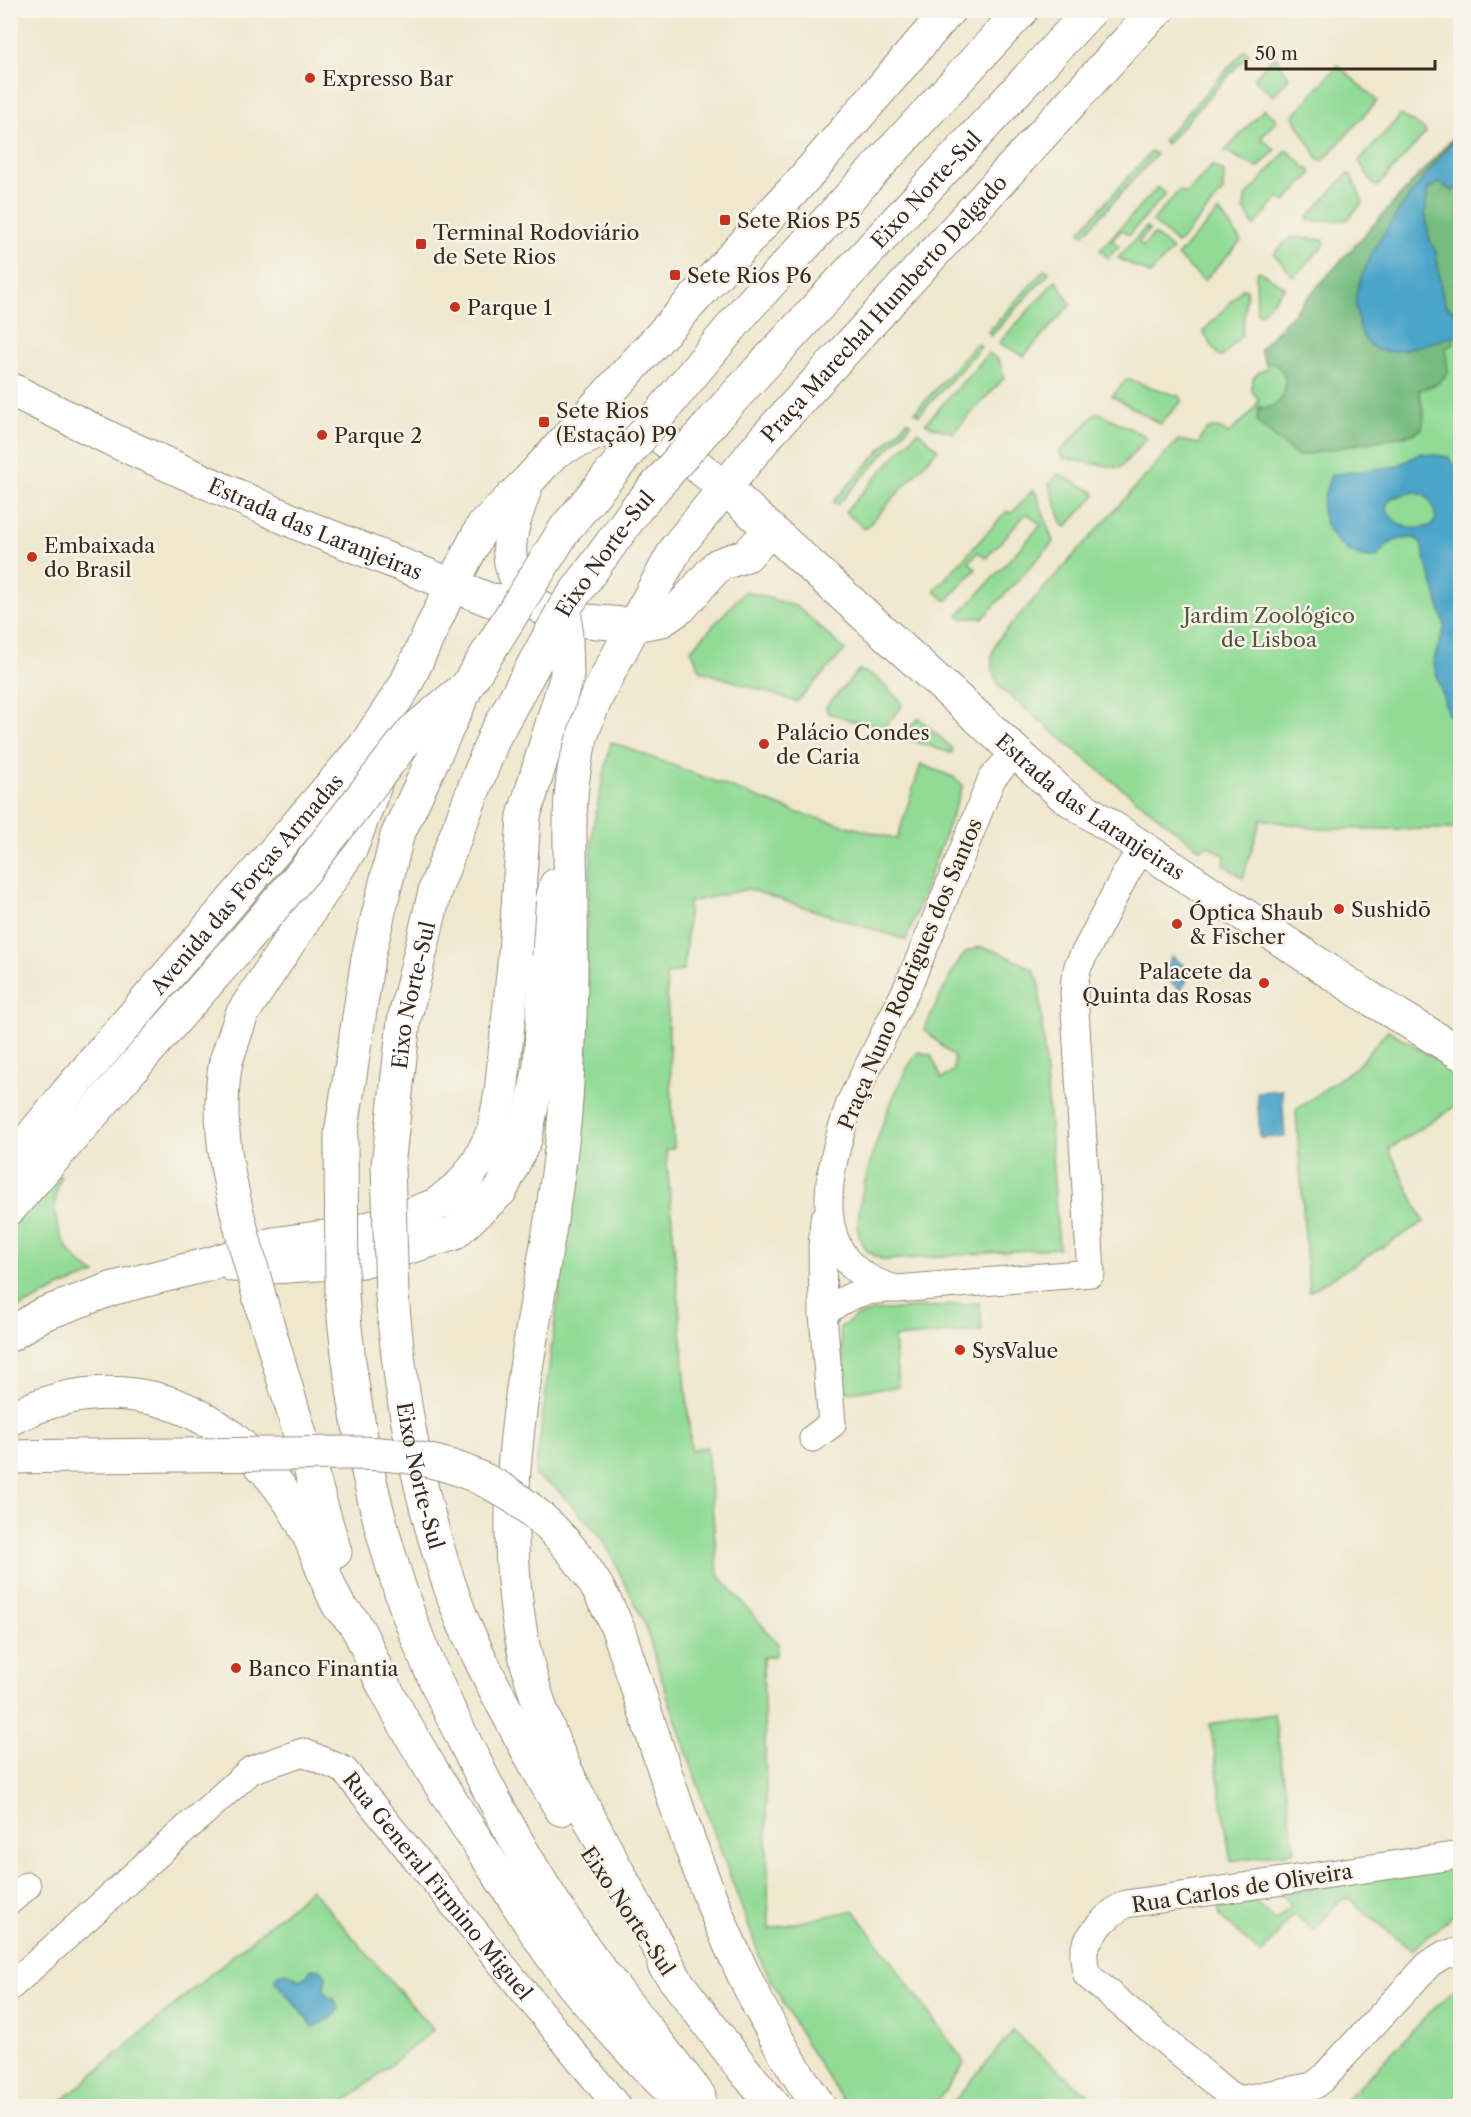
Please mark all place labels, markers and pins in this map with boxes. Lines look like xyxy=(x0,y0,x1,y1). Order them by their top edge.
place label: Expresso Bar xyxy=(322,66,454,91)
marker: Expresso Bar xyxy=(303,71,317,85)
place label: Sete Rios P5 xyxy=(737,208,861,233)
marker: Sete Rios P5 xyxy=(718,213,732,227)
place label: Terminal Rodoviário de Sete Rios xyxy=(433,220,639,269)
marker: Terminal Rodoviário de Sete Rios xyxy=(414,237,428,251)
place label: Sete Rios P6 xyxy=(687,263,812,288)
marker: Sete Rios P6 xyxy=(668,268,682,282)
place label: Parque 1 xyxy=(467,295,552,320)
marker: Parque 1 xyxy=(448,300,462,314)
place label: Sete Rios (Estação) P9 xyxy=(556,398,677,447)
marker: Sete Rios (Estação) P9 xyxy=(537,415,551,429)
place label: Parque 2 xyxy=(334,423,422,448)
marker: Parque 2 xyxy=(315,428,329,442)
place label: Embaixada do Brasil xyxy=(44,533,156,582)
marker: Embaixada do Brasil xyxy=(25,550,39,564)
place label: Palácio Condes de Caria xyxy=(776,720,930,769)
marker: Palácio Condes de Caria xyxy=(757,737,771,751)
place label: Sushidō xyxy=(1351,897,1431,922)
place label: Óptica Shaub & Fischer xyxy=(1189,900,1323,949)
marker: Sushidō xyxy=(1332,902,1346,916)
marker: Óptica Shaub & Fischer xyxy=(1170,917,1184,931)
place label: Palacete da Quinta das Rosas xyxy=(1082,959,1253,1008)
marker: Palacete da Quinta das Rosas xyxy=(1257,976,1271,990)
place label: SysValue xyxy=(972,1338,1058,1363)
marker: SysValue xyxy=(953,1343,967,1357)
place label: Banco Finantia xyxy=(248,1656,400,1681)
marker: Banco Finantia xyxy=(229,1661,243,1675)

